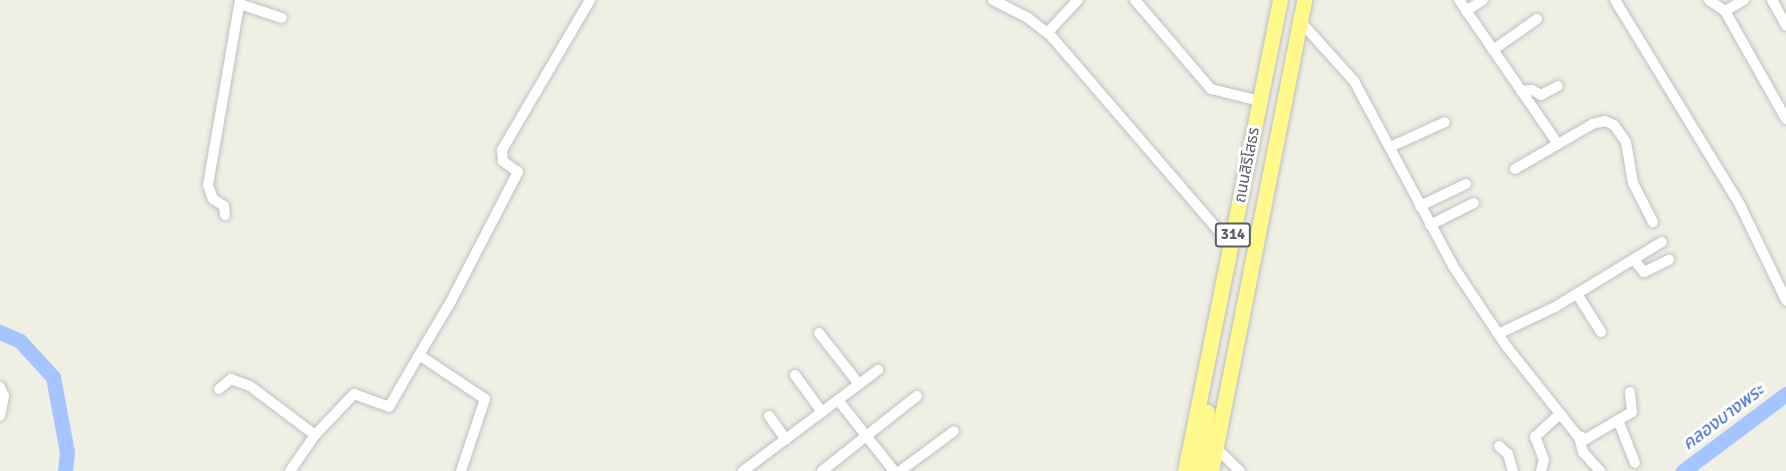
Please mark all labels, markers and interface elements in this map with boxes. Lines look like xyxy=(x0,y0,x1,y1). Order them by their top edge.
street label: ถนนสิริโสธร xyxy=(1230,126,1264,204)
road number: 314 xyxy=(1214,223,1252,247)
water label: คลองบางพระ xyxy=(1678,379,1768,455)

